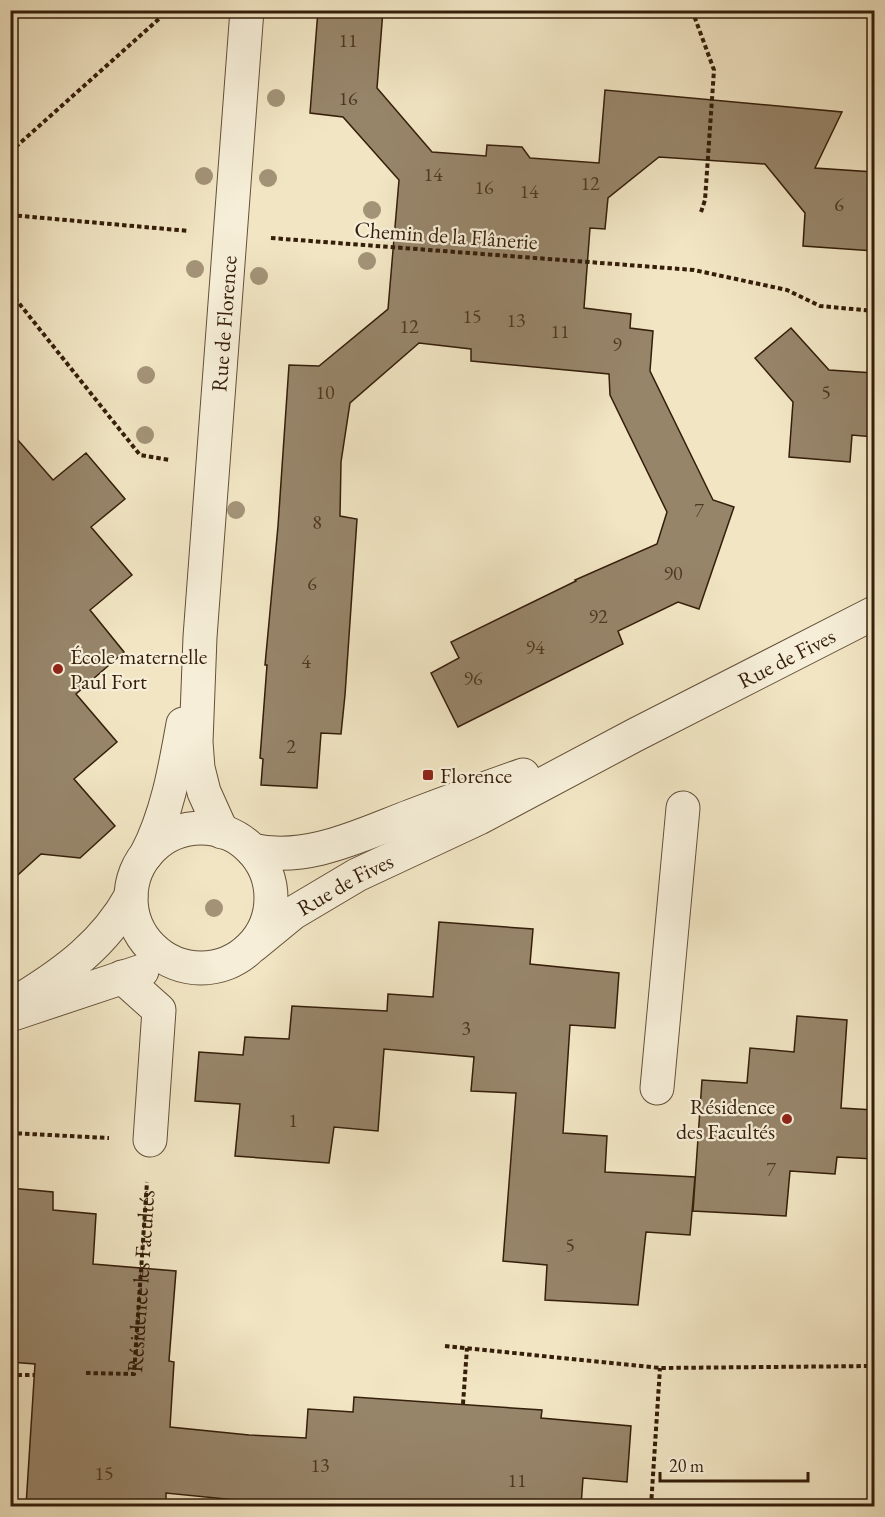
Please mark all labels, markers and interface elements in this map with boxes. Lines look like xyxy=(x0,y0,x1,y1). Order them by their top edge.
house number: 11 xyxy=(338,27,358,53)
house number: 16 xyxy=(338,85,358,111)
house number: 14 xyxy=(423,161,443,187)
house number: 12 xyxy=(580,170,600,196)
house number: 16 xyxy=(474,174,494,200)
house number: 14 xyxy=(519,178,539,204)
house number: 6 xyxy=(834,191,844,217)
street label: Chemin de la Flânerie xyxy=(353,215,539,256)
street label: Rue de Florence xyxy=(204,254,244,393)
house number: 15 xyxy=(462,303,482,329)
house number: 13 xyxy=(506,307,526,333)
house number: 12 xyxy=(399,313,419,339)
house number: 11 xyxy=(550,318,570,344)
house number: 9 xyxy=(612,331,622,357)
house number: 10 xyxy=(315,379,335,405)
house number: 5 xyxy=(821,379,831,405)
house number: 7 xyxy=(694,497,704,523)
house number: 8 xyxy=(312,509,322,535)
house number: 90 xyxy=(663,560,683,586)
house number: 6 xyxy=(307,570,317,596)
house number: 92 xyxy=(588,603,608,629)
street label: Rue de Fives xyxy=(733,621,840,695)
house number: 94 xyxy=(525,634,545,660)
place label: École maternelle Paul Fort xyxy=(70,642,208,696)
house number: 4 xyxy=(301,648,311,674)
marker: École maternelle Paul Fort xyxy=(51,662,65,676)
house number: 96 xyxy=(463,665,483,691)
house number: 2 xyxy=(286,733,296,759)
place label: Florence xyxy=(440,761,512,790)
marker: Florence xyxy=(421,768,435,782)
street label: Rue de Fives xyxy=(292,846,398,923)
house number: 3 xyxy=(461,1015,471,1041)
place label: Résidence des Facultés xyxy=(676,1092,775,1146)
house number: 1 xyxy=(288,1107,298,1133)
marker: Résidence des Facultés xyxy=(780,1112,794,1126)
house number: 7 xyxy=(766,1156,776,1182)
street label: Résidence les Facultés xyxy=(120,1189,161,1373)
house number: 5 xyxy=(565,1232,575,1258)
scale bar xyxy=(660,1445,808,1483)
house number: 13 xyxy=(310,1452,330,1478)
text: 20 m xyxy=(669,1454,704,1477)
house number: 15 xyxy=(94,1460,114,1486)
house number: 11 xyxy=(507,1467,527,1493)

